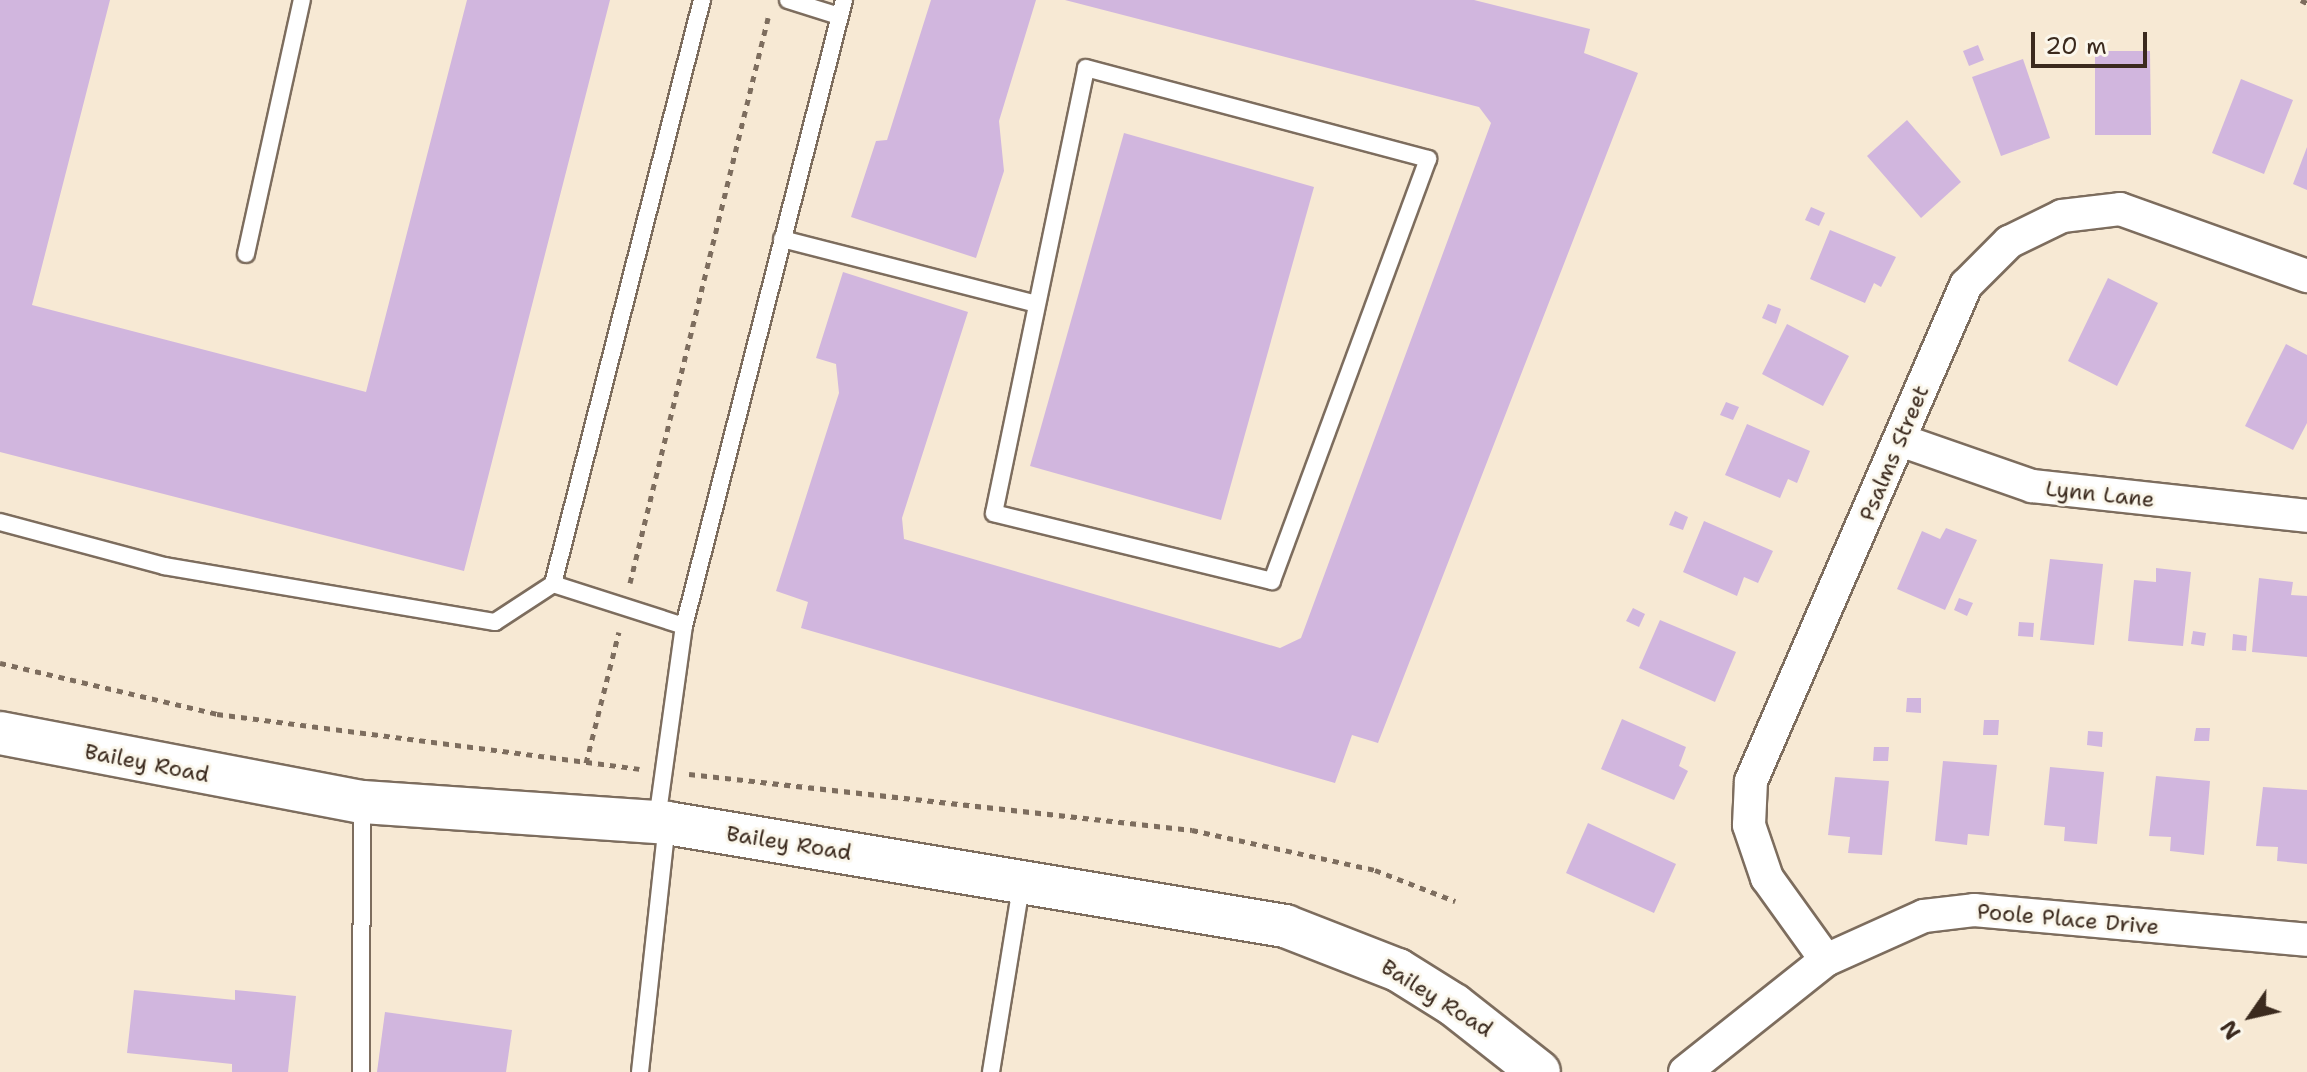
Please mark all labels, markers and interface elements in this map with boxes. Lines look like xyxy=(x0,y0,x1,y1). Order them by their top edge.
scale bar xyxy=(2035,16,2151,66)
text: 20 m xyxy=(2045,30,2107,62)
street label: Psalms Street xyxy=(1854,381,1934,525)
street label: Lynn Lane xyxy=(2044,475,2156,513)
street label: Bailey Road xyxy=(82,738,212,788)
street label: Bailey Road xyxy=(724,820,854,866)
street label: Poole Place Drive xyxy=(1976,898,2160,940)
street label: Bailey Road xyxy=(1376,953,1498,1043)
north arrow xyxy=(2211,976,2291,1056)
text: N xyxy=(2214,1014,2248,1045)

